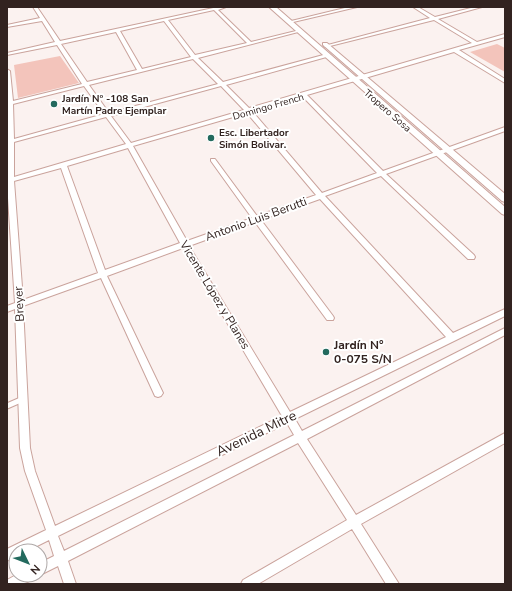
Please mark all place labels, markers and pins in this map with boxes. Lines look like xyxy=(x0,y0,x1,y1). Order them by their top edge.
place label: Jardín N° -108 San Martín Padre Ejemplar xyxy=(61,92,166,118)
marker: Jardín N° -108 San Martín Padre Ejemplar xyxy=(49,99,59,109)
place label: Esc. Libertador Simón Bolivar. xyxy=(219,126,289,152)
marker: Esc. Libertador Simón Bolivar. xyxy=(206,133,216,143)
place label: Jardín N° 0-075 S/N xyxy=(333,337,392,367)
marker: Jardín N° 0-075 S/N xyxy=(321,347,331,357)

